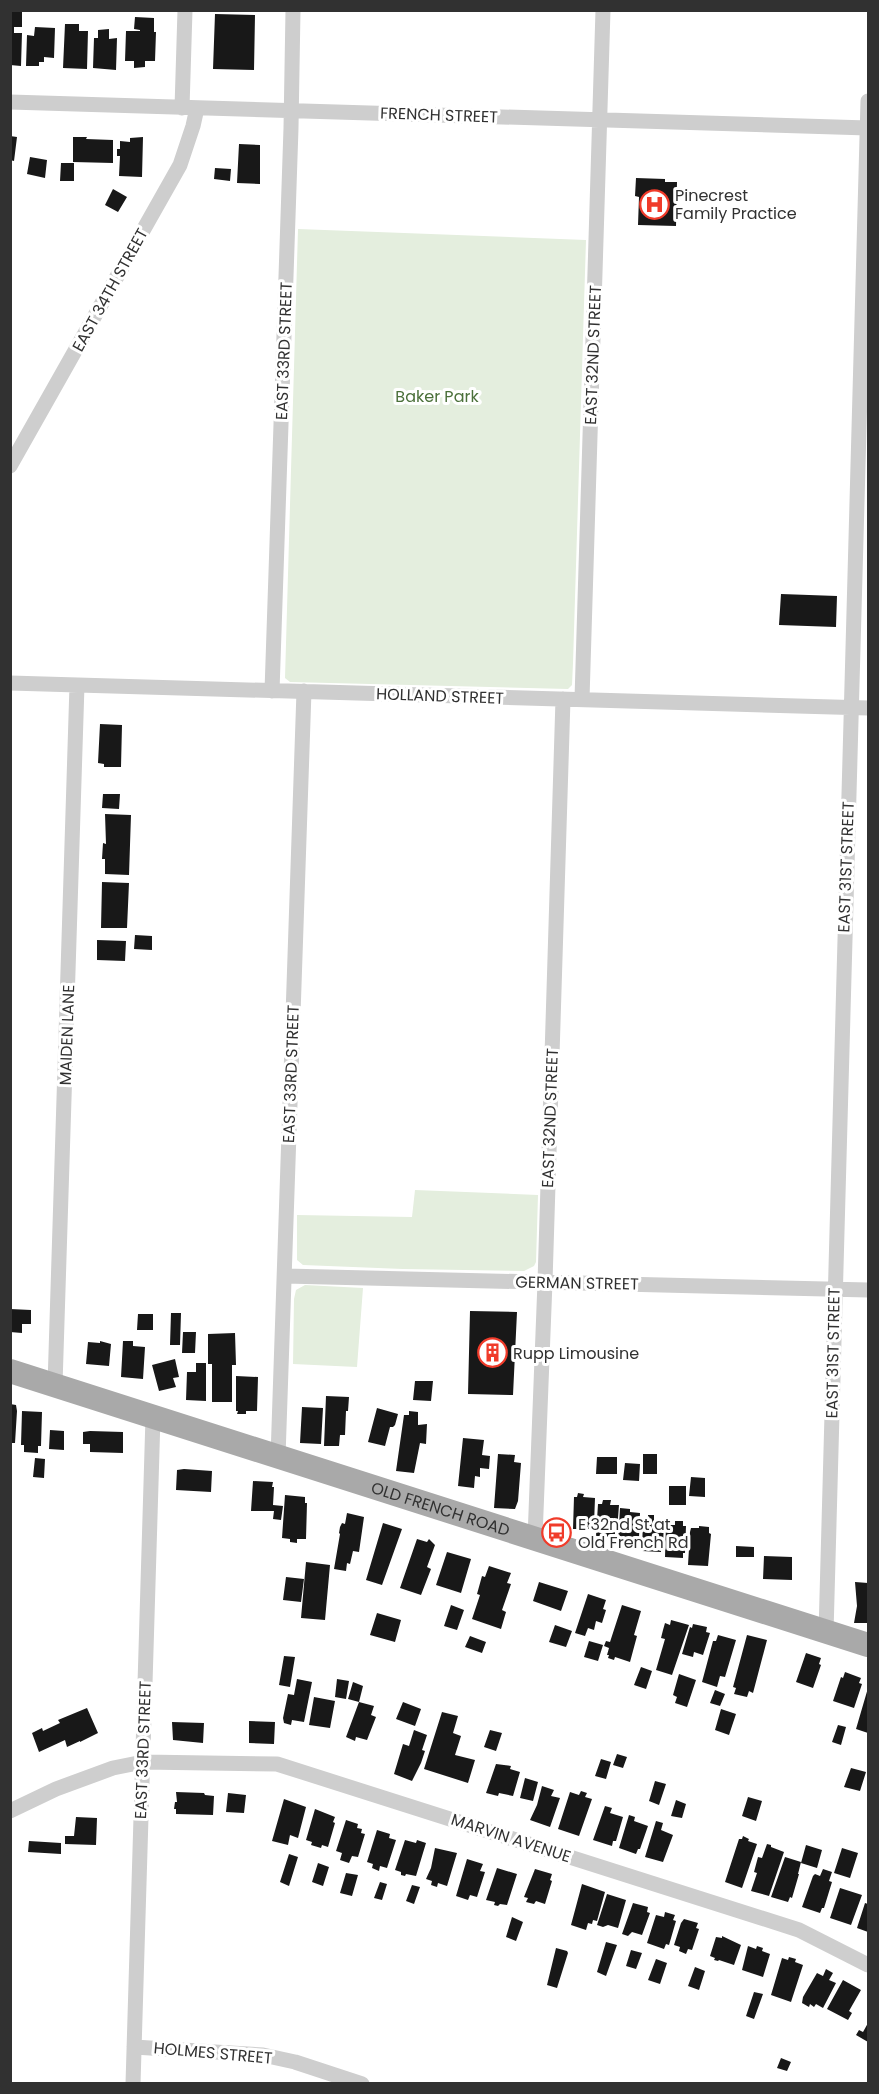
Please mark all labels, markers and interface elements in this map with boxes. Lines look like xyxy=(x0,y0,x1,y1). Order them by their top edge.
street label: FRENCH STREET xyxy=(380,101,499,129)
place label: Pinecrest Family Practice xyxy=(675,184,797,225)
hospital icon: Pinecrest Family Practice xyxy=(638,188,670,220)
street label: EAST 34TH STREET xyxy=(67,224,154,356)
street label: EAST 33RD STREET xyxy=(270,281,298,421)
street label: EAST 32ND STREET xyxy=(579,284,607,425)
park label: Baker Park xyxy=(395,385,479,408)
street label: HOLLAND STREET xyxy=(376,682,505,710)
street label: EAST 31ST STREET xyxy=(832,801,860,933)
street label: MAIDEN LANE xyxy=(54,984,80,1086)
street label: EAST 33RD STREET xyxy=(277,1004,305,1144)
street label: EAST 32ND STREET xyxy=(536,1047,564,1188)
street label: GERMAN STREET xyxy=(515,1270,639,1296)
street label: EAST 31ST STREET xyxy=(820,1287,846,1419)
building icon: Rupp Limousine xyxy=(476,1337,508,1369)
place label: Rupp Limousine xyxy=(513,1342,639,1365)
street label: OLD FRENCH ROAD xyxy=(368,1476,513,1541)
place label: E 32nd St at Old French Rd xyxy=(578,1513,689,1554)
bus stop icon: E 32nd St at Old French Rd xyxy=(541,1517,573,1549)
street label: EAST 33RD STREET xyxy=(129,1680,157,1820)
street label: MARVIN AVENUE xyxy=(448,1808,574,1868)
street label: HOLMES STREET xyxy=(153,2036,274,2070)

